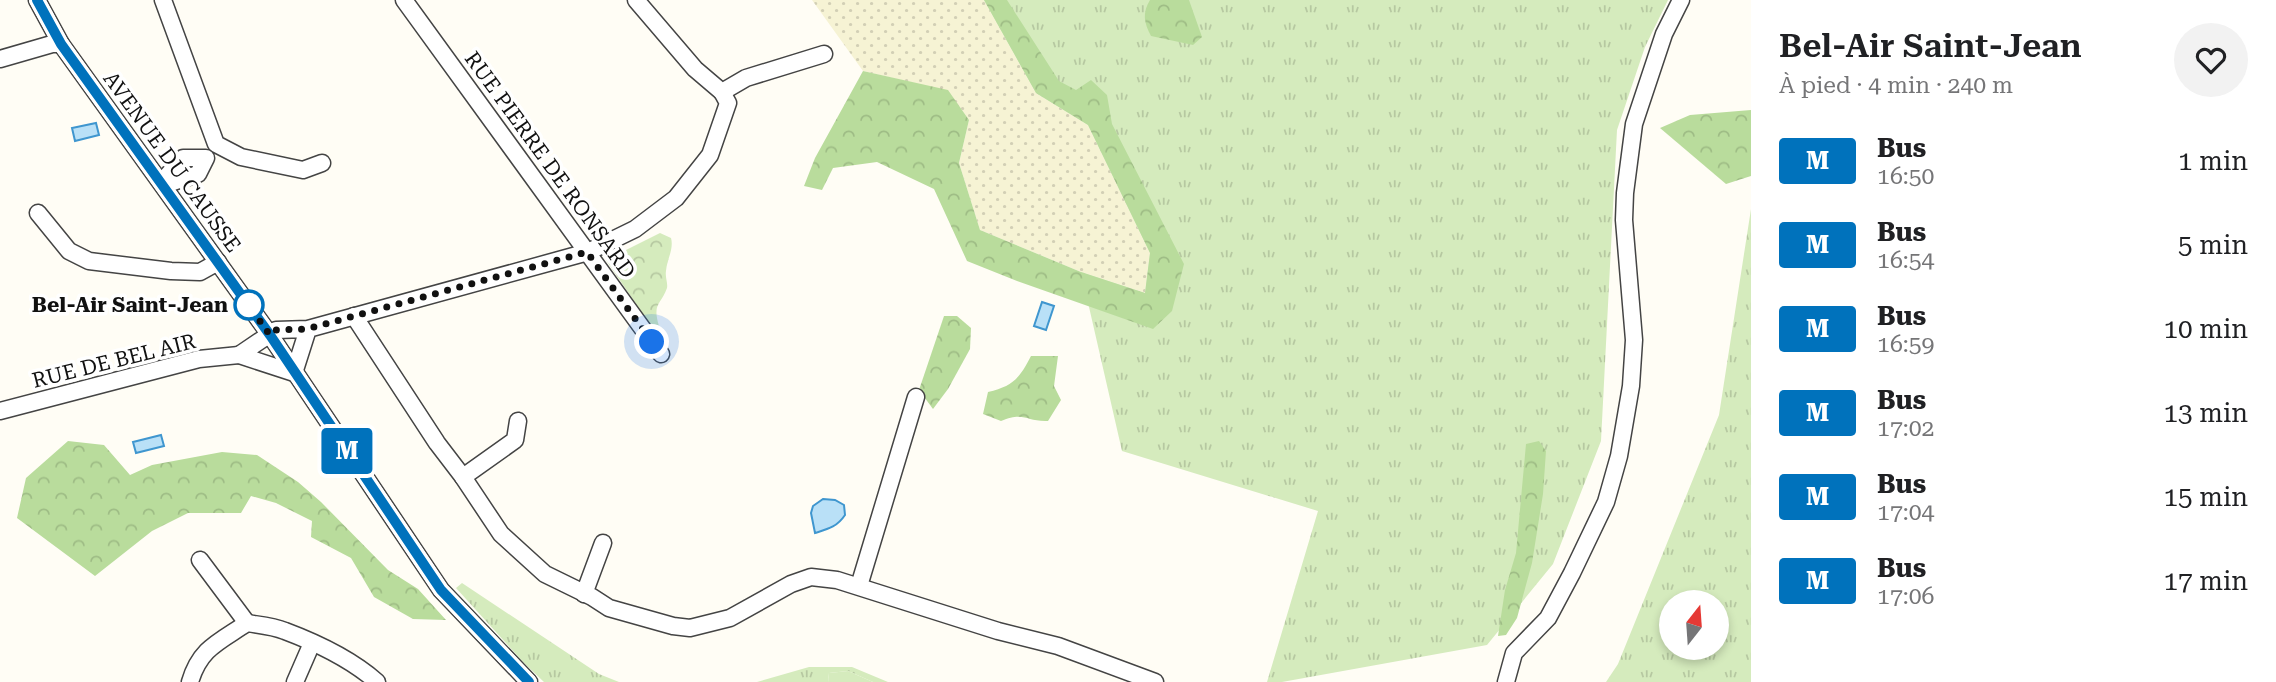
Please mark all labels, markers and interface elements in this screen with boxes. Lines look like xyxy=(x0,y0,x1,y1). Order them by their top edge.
button: heart xyxy=(2174,23,2248,97)
text: Bel-Air Saint-Jean xyxy=(1779,26,2082,65)
street label: RUE PIERRE DE RONSARD xyxy=(460,47,640,283)
street label: AVENUE DU CAUSSE xyxy=(98,67,246,257)
text: À pied · 4 min · 240 m xyxy=(1779,72,2013,99)
text: Bus xyxy=(1877,133,1926,163)
text: 1 min xyxy=(2178,146,2248,176)
text: M xyxy=(1806,147,1829,175)
text: 16:50 xyxy=(1877,163,1934,190)
text: Bus xyxy=(1877,217,1926,247)
text: 5 min xyxy=(2178,230,2248,260)
text: M xyxy=(1806,231,1829,259)
text: 16:54 xyxy=(1877,247,1934,274)
marker: Bel-Air Saint-Jean xyxy=(234,290,264,320)
place label: Bel-Air Saint-Jean xyxy=(32,293,228,317)
text: Bus xyxy=(1877,301,1926,331)
text: 10 min xyxy=(2164,314,2248,344)
text: M xyxy=(1806,315,1829,343)
your location xyxy=(634,324,669,359)
street label: RUE DE BEL AIR xyxy=(30,329,199,393)
text: 16:59 xyxy=(1877,331,1934,358)
text: Bus xyxy=(1877,385,1926,415)
text: 13 min xyxy=(2164,398,2248,428)
text: M xyxy=(1806,399,1829,427)
text: 17:02 xyxy=(1877,415,1934,442)
line badge: M xyxy=(324,428,370,474)
text: M xyxy=(335,437,359,465)
text: Bus xyxy=(1877,469,1926,499)
text: 15 min xyxy=(2164,482,2248,512)
text: M xyxy=(1806,483,1829,511)
text: 17:04 xyxy=(1877,499,1934,526)
text: Bus xyxy=(1877,553,1926,583)
text: 17 min xyxy=(2164,566,2248,596)
text: M xyxy=(1806,567,1829,595)
text: 17:06 xyxy=(1877,583,1934,610)
north arrow xyxy=(1659,590,1729,660)
map controls xyxy=(1659,590,1729,660)

